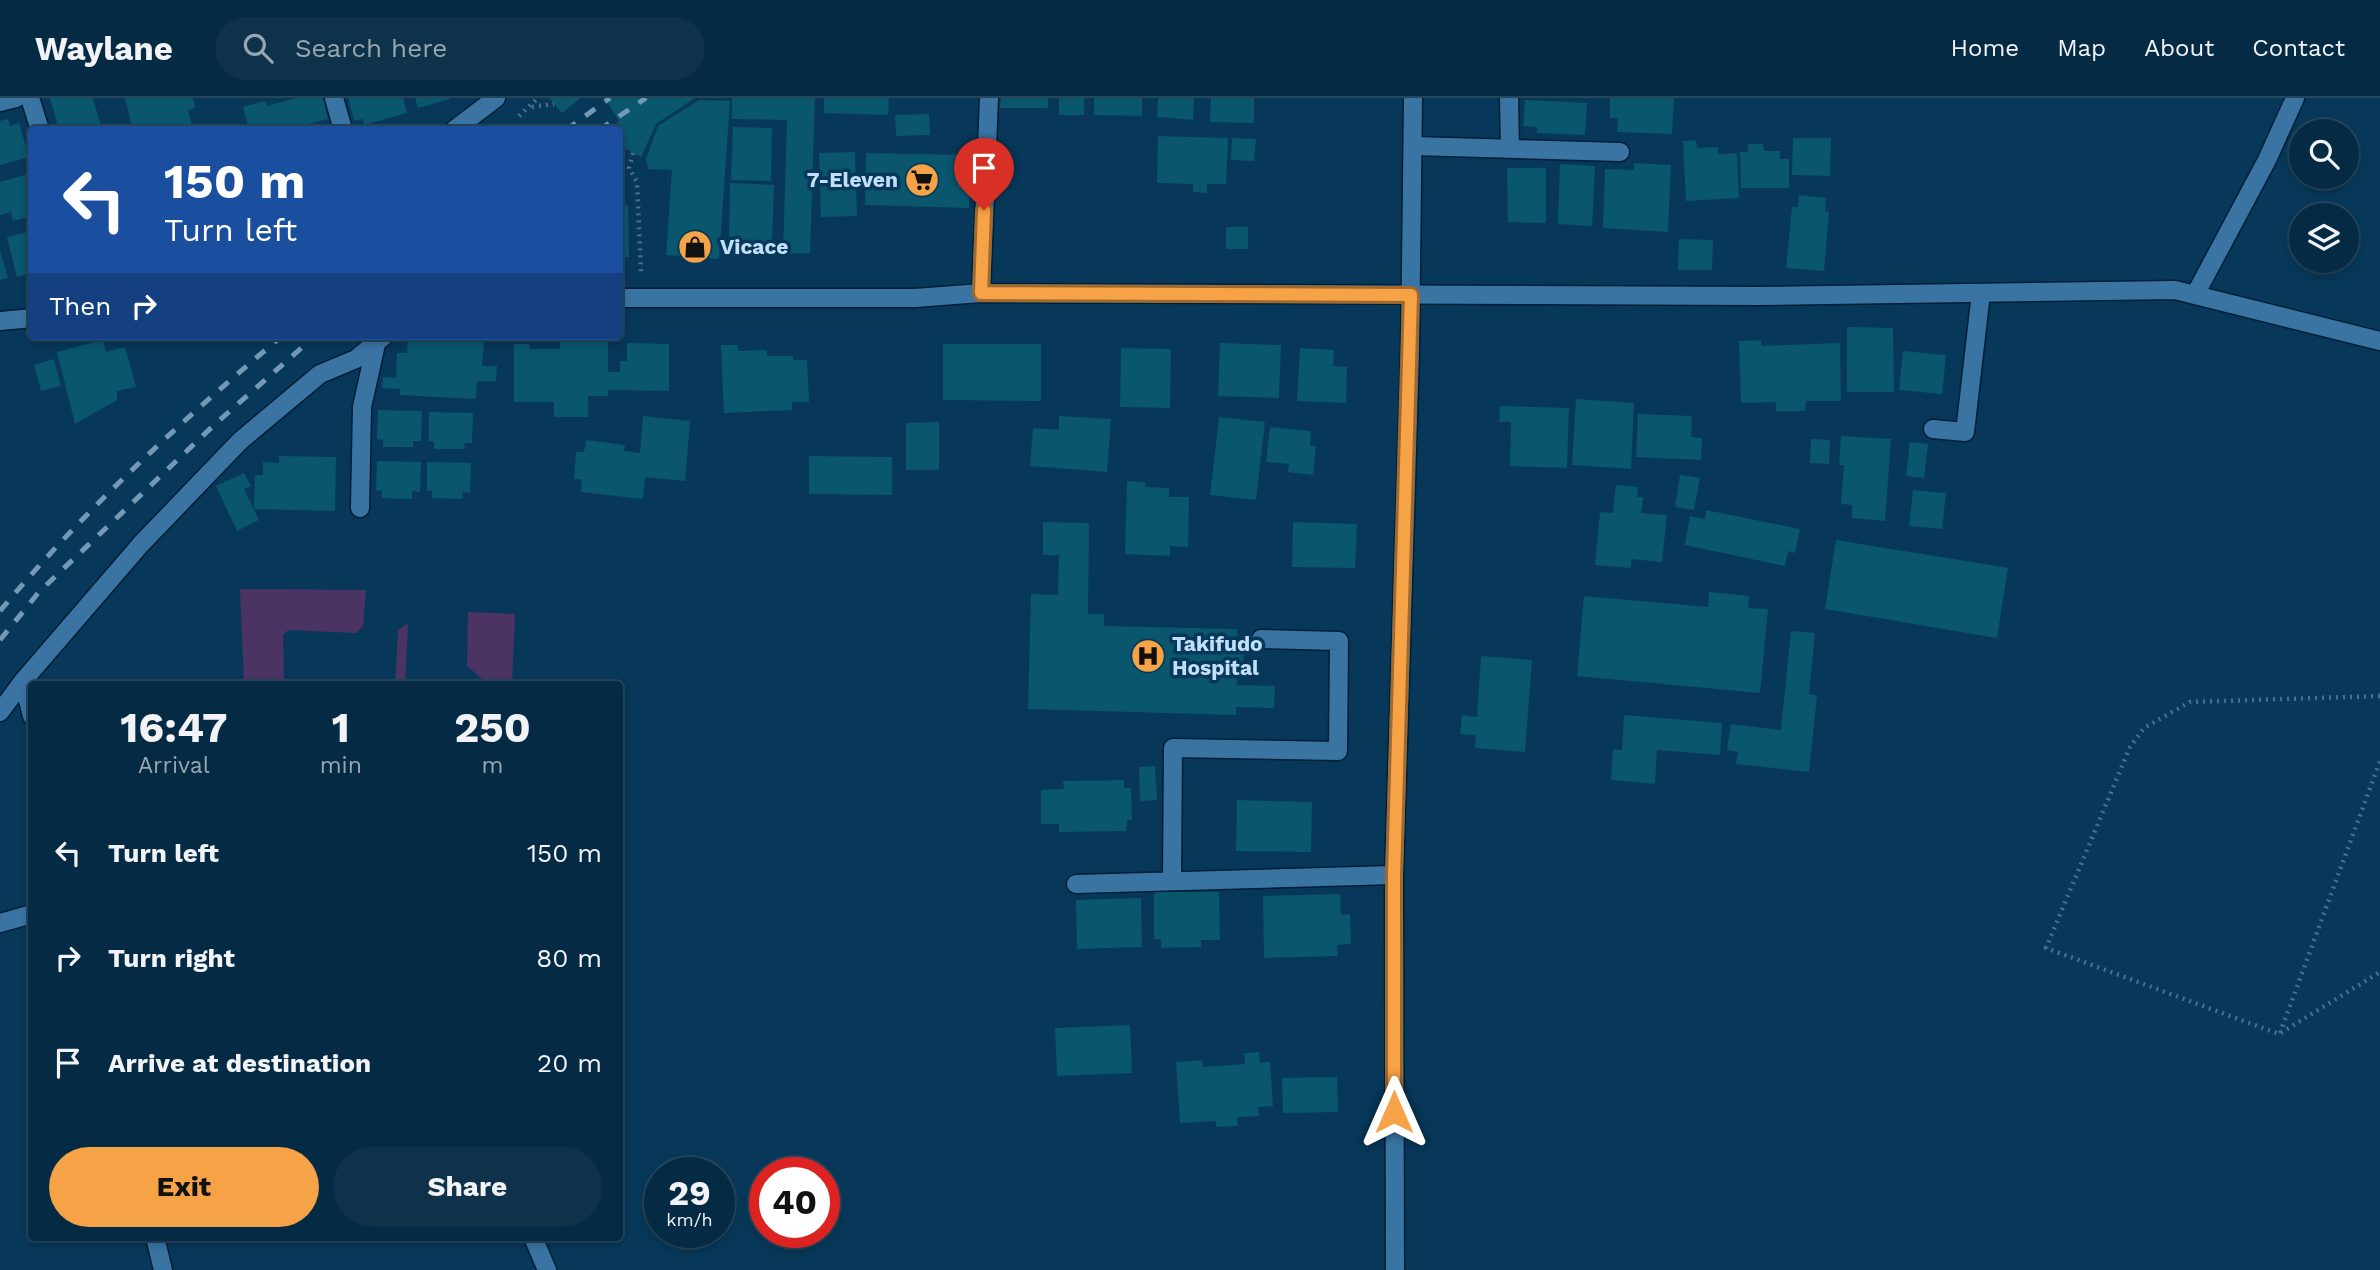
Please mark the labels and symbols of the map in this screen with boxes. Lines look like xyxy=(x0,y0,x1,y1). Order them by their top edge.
pin xyxy=(954,138,1014,210)
supermarket icon: 7-Eleven xyxy=(903,161,941,199)
place label: 7-Eleven xyxy=(807,167,898,192)
shop icon: Vicace xyxy=(676,228,714,266)
place label: Vicace xyxy=(720,234,789,259)
place label: Takifudo Hospital xyxy=(1172,631,1263,680)
hospital icon: Takifudo Hospital xyxy=(1129,637,1167,675)
position arrow xyxy=(1357,1075,1431,1149)
speed limit sign: 40 xyxy=(749,1157,840,1248)

